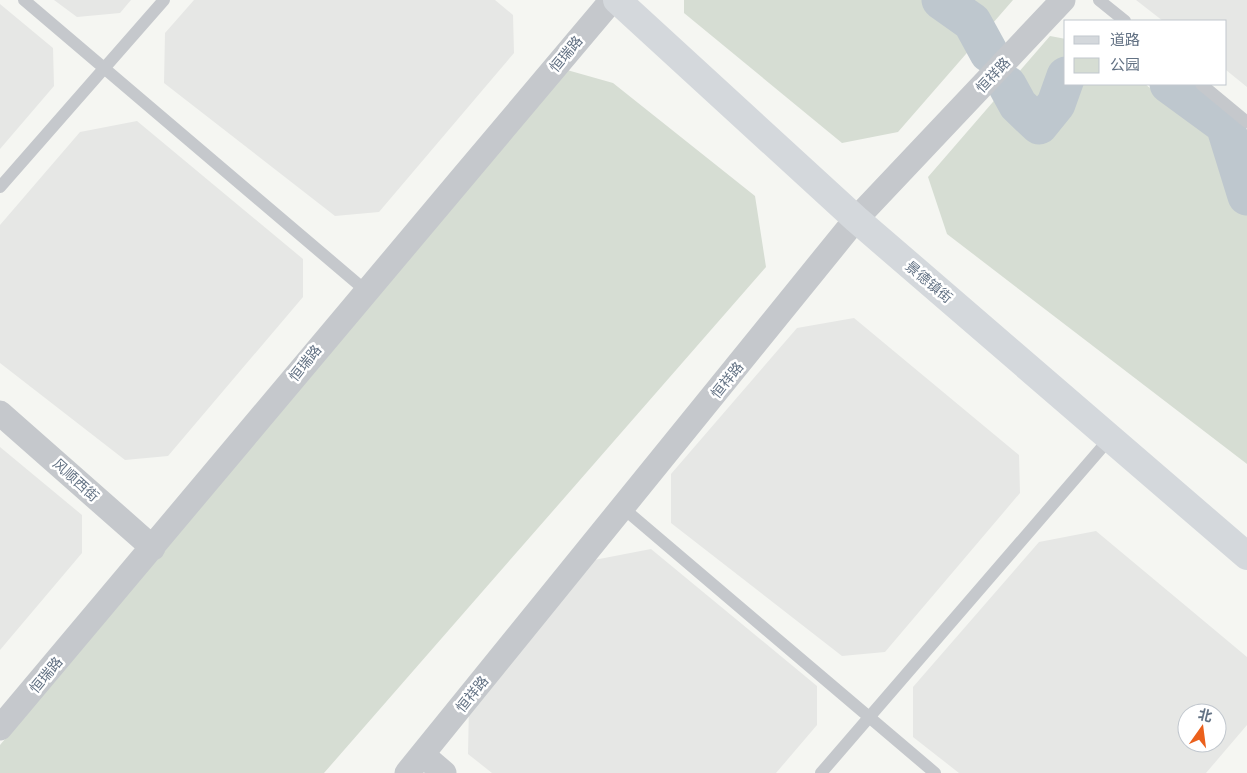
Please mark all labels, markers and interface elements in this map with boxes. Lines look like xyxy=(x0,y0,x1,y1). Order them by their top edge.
legend xyxy=(1064,20,1227,85)
text: 道路 xyxy=(1110,31,1140,49)
street label: 恒瑞路 xyxy=(546,33,586,76)
street label: 恒祥路 xyxy=(973,54,1014,96)
text: 公园 xyxy=(1110,56,1140,74)
street label: 景德镇街 xyxy=(902,258,956,307)
street label: 恒瑞路 xyxy=(286,342,325,385)
street label: 恒祥路 xyxy=(708,359,747,402)
street label: 风顺西街 xyxy=(49,455,102,505)
street label: 恒瑞路 xyxy=(26,654,66,697)
street label: 恒祥路 xyxy=(453,673,492,716)
north arrow xyxy=(1177,703,1227,753)
text: 北 xyxy=(1196,706,1214,726)

